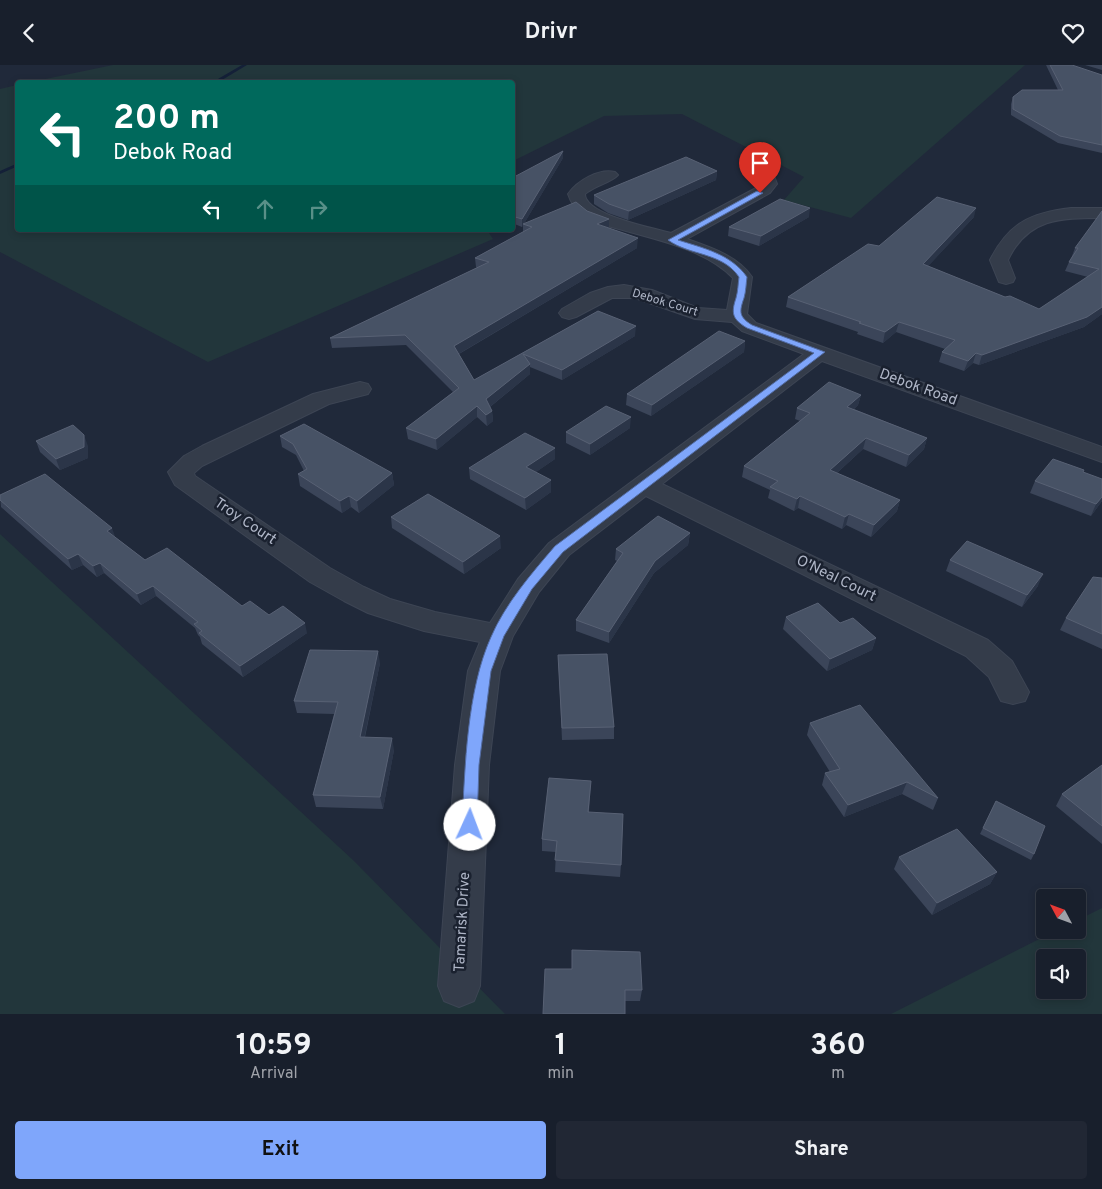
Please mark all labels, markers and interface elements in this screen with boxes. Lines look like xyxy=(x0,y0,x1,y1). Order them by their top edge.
icon: back xyxy=(15,19,43,47)
text: Drivr xyxy=(525,19,577,46)
icon: heart xyxy=(1059,19,1087,47)
text: 200 m xyxy=(113,97,220,141)
icon: left xyxy=(30,100,95,165)
text: Debok Road xyxy=(113,140,232,167)
pin xyxy=(739,142,781,193)
icon: arrive xyxy=(746,149,774,177)
icon: left xyxy=(198,195,226,223)
icon: ahead xyxy=(251,195,279,223)
icon: right xyxy=(304,195,332,223)
street label: Debok Court xyxy=(630,285,700,321)
street label: Debok Road xyxy=(877,365,959,411)
street label: Troy Court xyxy=(210,494,280,550)
street label: O'Neal Court xyxy=(793,551,879,607)
position arrow xyxy=(443,798,495,850)
street label: Tamarisk Drive xyxy=(451,871,475,973)
north arrow xyxy=(1036,889,1086,939)
map controls xyxy=(1036,889,1086,999)
button: sound xyxy=(1036,949,1086,999)
text: 10:59 xyxy=(236,1028,312,1065)
text: 1 xyxy=(555,1028,567,1065)
text: 360 xyxy=(810,1028,866,1065)
text: Arrival xyxy=(250,1064,298,1084)
text: min xyxy=(547,1064,574,1084)
text: m xyxy=(831,1064,845,1084)
button: Exit xyxy=(15,1121,546,1179)
button: Share xyxy=(556,1121,1087,1179)

